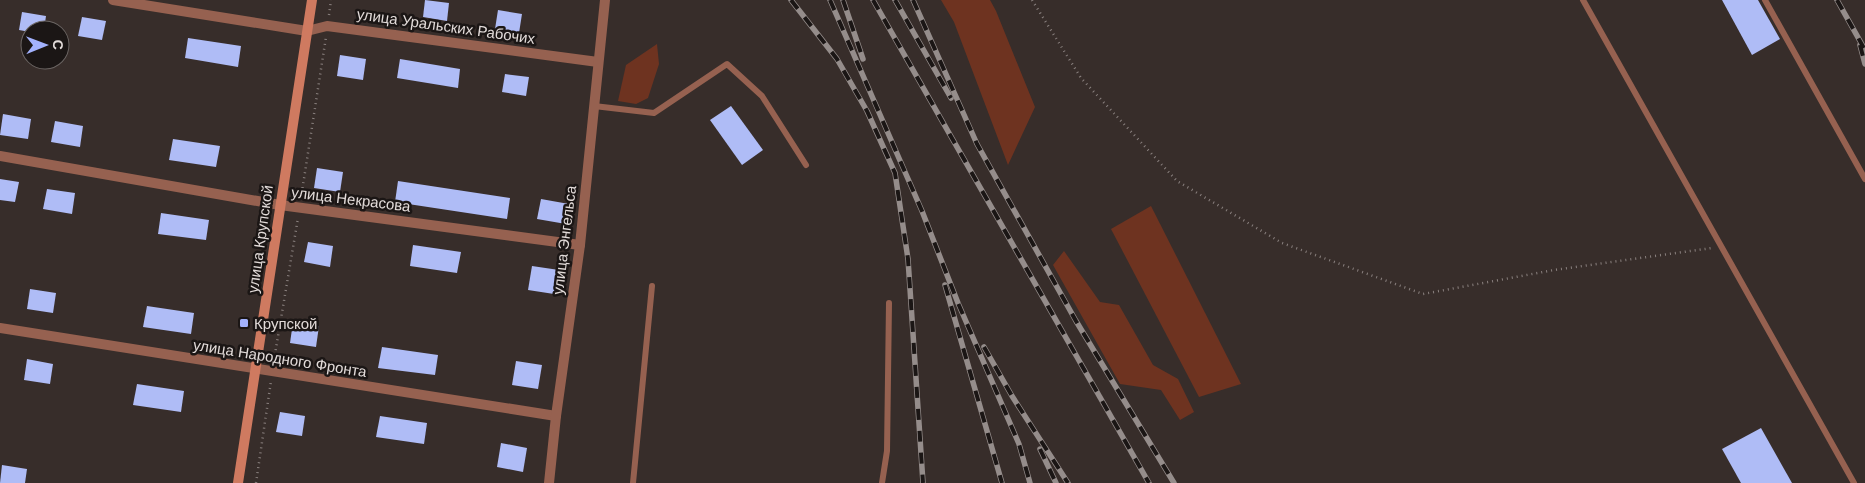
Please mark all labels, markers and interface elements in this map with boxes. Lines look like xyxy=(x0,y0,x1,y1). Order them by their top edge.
street label: улица Уральских Рабочих xyxy=(356,5,537,47)
north arrow xyxy=(20,20,70,70)
text: С xyxy=(50,40,66,50)
street label: улица Некрасова xyxy=(290,183,412,215)
street label: улица Крупской xyxy=(244,184,276,294)
street label: улица Энгельса xyxy=(549,184,579,296)
place label: Крупской xyxy=(254,315,318,332)
marker: Крупской xyxy=(238,317,250,329)
street label: улица Народного Фронта xyxy=(192,336,369,380)

